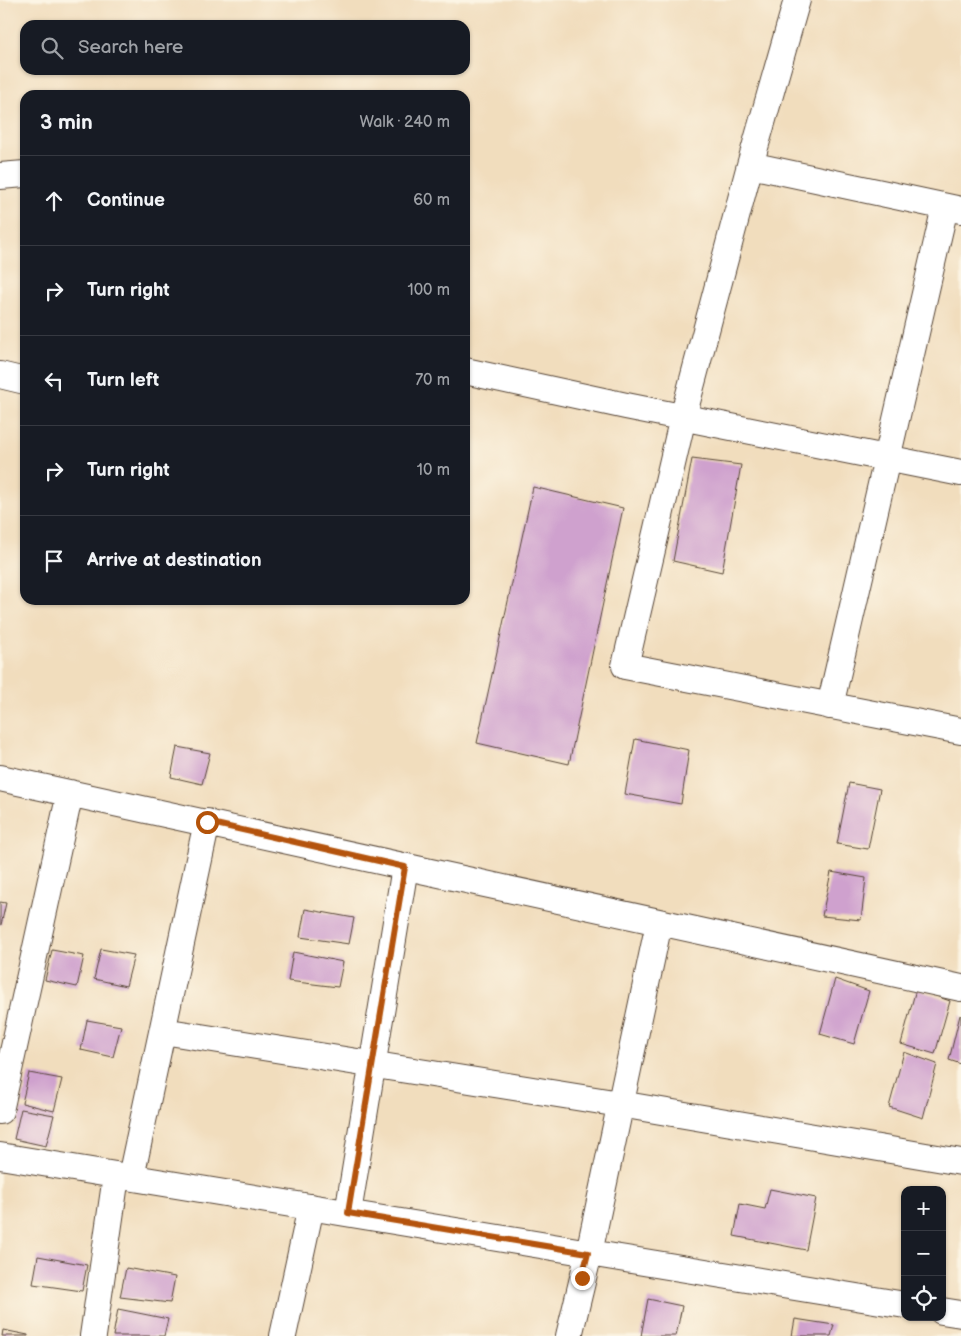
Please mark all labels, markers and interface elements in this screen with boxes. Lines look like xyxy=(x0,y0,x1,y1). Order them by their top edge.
search box xyxy=(20,20,470,75)
icon: search xyxy=(38,34,66,62)
text: Search here xyxy=(78,36,183,59)
text: 3 min xyxy=(40,110,93,135)
text: Walk · 240 m xyxy=(360,113,450,132)
icon: ahead xyxy=(40,187,68,215)
text: Continue xyxy=(87,189,165,212)
text: 60 m xyxy=(413,191,450,210)
icon: right xyxy=(40,277,68,305)
text: Turn right xyxy=(87,279,170,302)
text: 100 m xyxy=(407,281,450,300)
icon: left xyxy=(40,367,68,395)
text: Turn left xyxy=(87,369,159,392)
text: 70 m xyxy=(415,371,450,390)
icon: right xyxy=(40,457,68,485)
text: Turn right xyxy=(87,459,170,482)
text: 10 m xyxy=(417,461,450,480)
icon: arrive xyxy=(40,547,68,575)
text: Arrive at destination xyxy=(87,549,262,572)
route start xyxy=(196,811,219,834)
map controls xyxy=(901,1186,946,1321)
button: + xyxy=(901,1186,946,1231)
button: − xyxy=(901,1231,946,1276)
route end xyxy=(571,1267,594,1290)
button: locate xyxy=(901,1276,946,1321)

